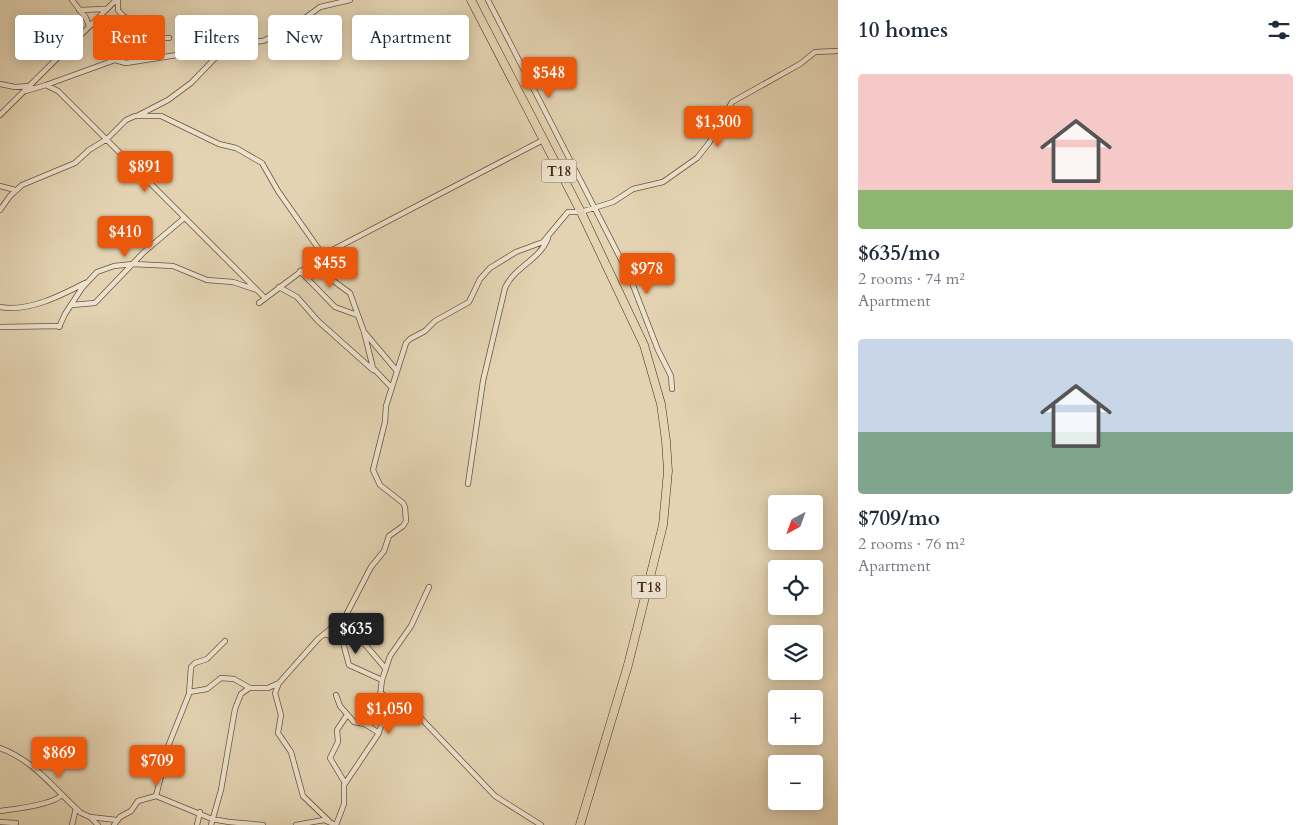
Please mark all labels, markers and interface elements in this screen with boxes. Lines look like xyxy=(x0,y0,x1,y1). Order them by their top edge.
chip: Buy xyxy=(15,15,83,60)
chip: Rent xyxy=(93,15,165,60)
chip: Filters xyxy=(175,15,258,60)
chip: New xyxy=(268,15,342,60)
chip: Apartment xyxy=(352,15,469,60)
text: 10 homes xyxy=(858,16,948,45)
icon: filters xyxy=(1265,16,1293,44)
pin: $548 xyxy=(519,56,579,99)
text: $548 xyxy=(533,62,565,84)
pin: $1,300 xyxy=(677,106,759,148)
icon: home xyxy=(1031,106,1121,196)
text: $1,300 xyxy=(695,111,741,133)
pin: $891 xyxy=(115,150,175,193)
text: $891 xyxy=(129,156,161,178)
road number: T18 xyxy=(542,160,576,182)
pin: $410 xyxy=(95,216,155,258)
text: $410 xyxy=(109,221,141,243)
text: $635/mo xyxy=(858,239,940,268)
pin: $455 xyxy=(300,246,360,289)
text: $455 xyxy=(314,252,346,274)
pin: $978 xyxy=(617,252,677,295)
text: $978 xyxy=(631,258,663,280)
text: 2 rooms · 74 m² xyxy=(858,268,965,290)
text: Apartment xyxy=(858,290,931,312)
icon: home xyxy=(1031,371,1121,461)
north arrow xyxy=(768,495,822,550)
map controls xyxy=(768,495,823,810)
text: $709/mo xyxy=(858,504,940,533)
text: 2 rooms · 76 m² xyxy=(858,533,965,555)
text: Apartment xyxy=(858,555,931,577)
button: locate xyxy=(768,560,823,615)
road number: T18 xyxy=(632,576,666,598)
pin: $635 xyxy=(326,612,386,655)
text: $635 xyxy=(340,618,372,640)
button: layers xyxy=(768,625,823,680)
button: + xyxy=(768,690,823,745)
pin: $1,050 xyxy=(348,692,430,735)
text: $1,050 xyxy=(366,698,412,720)
pin: $869 xyxy=(29,736,89,779)
text: $869 xyxy=(43,742,75,764)
pin: $709 xyxy=(127,744,187,787)
text: $709 xyxy=(141,750,173,772)
button: − xyxy=(768,755,823,810)

